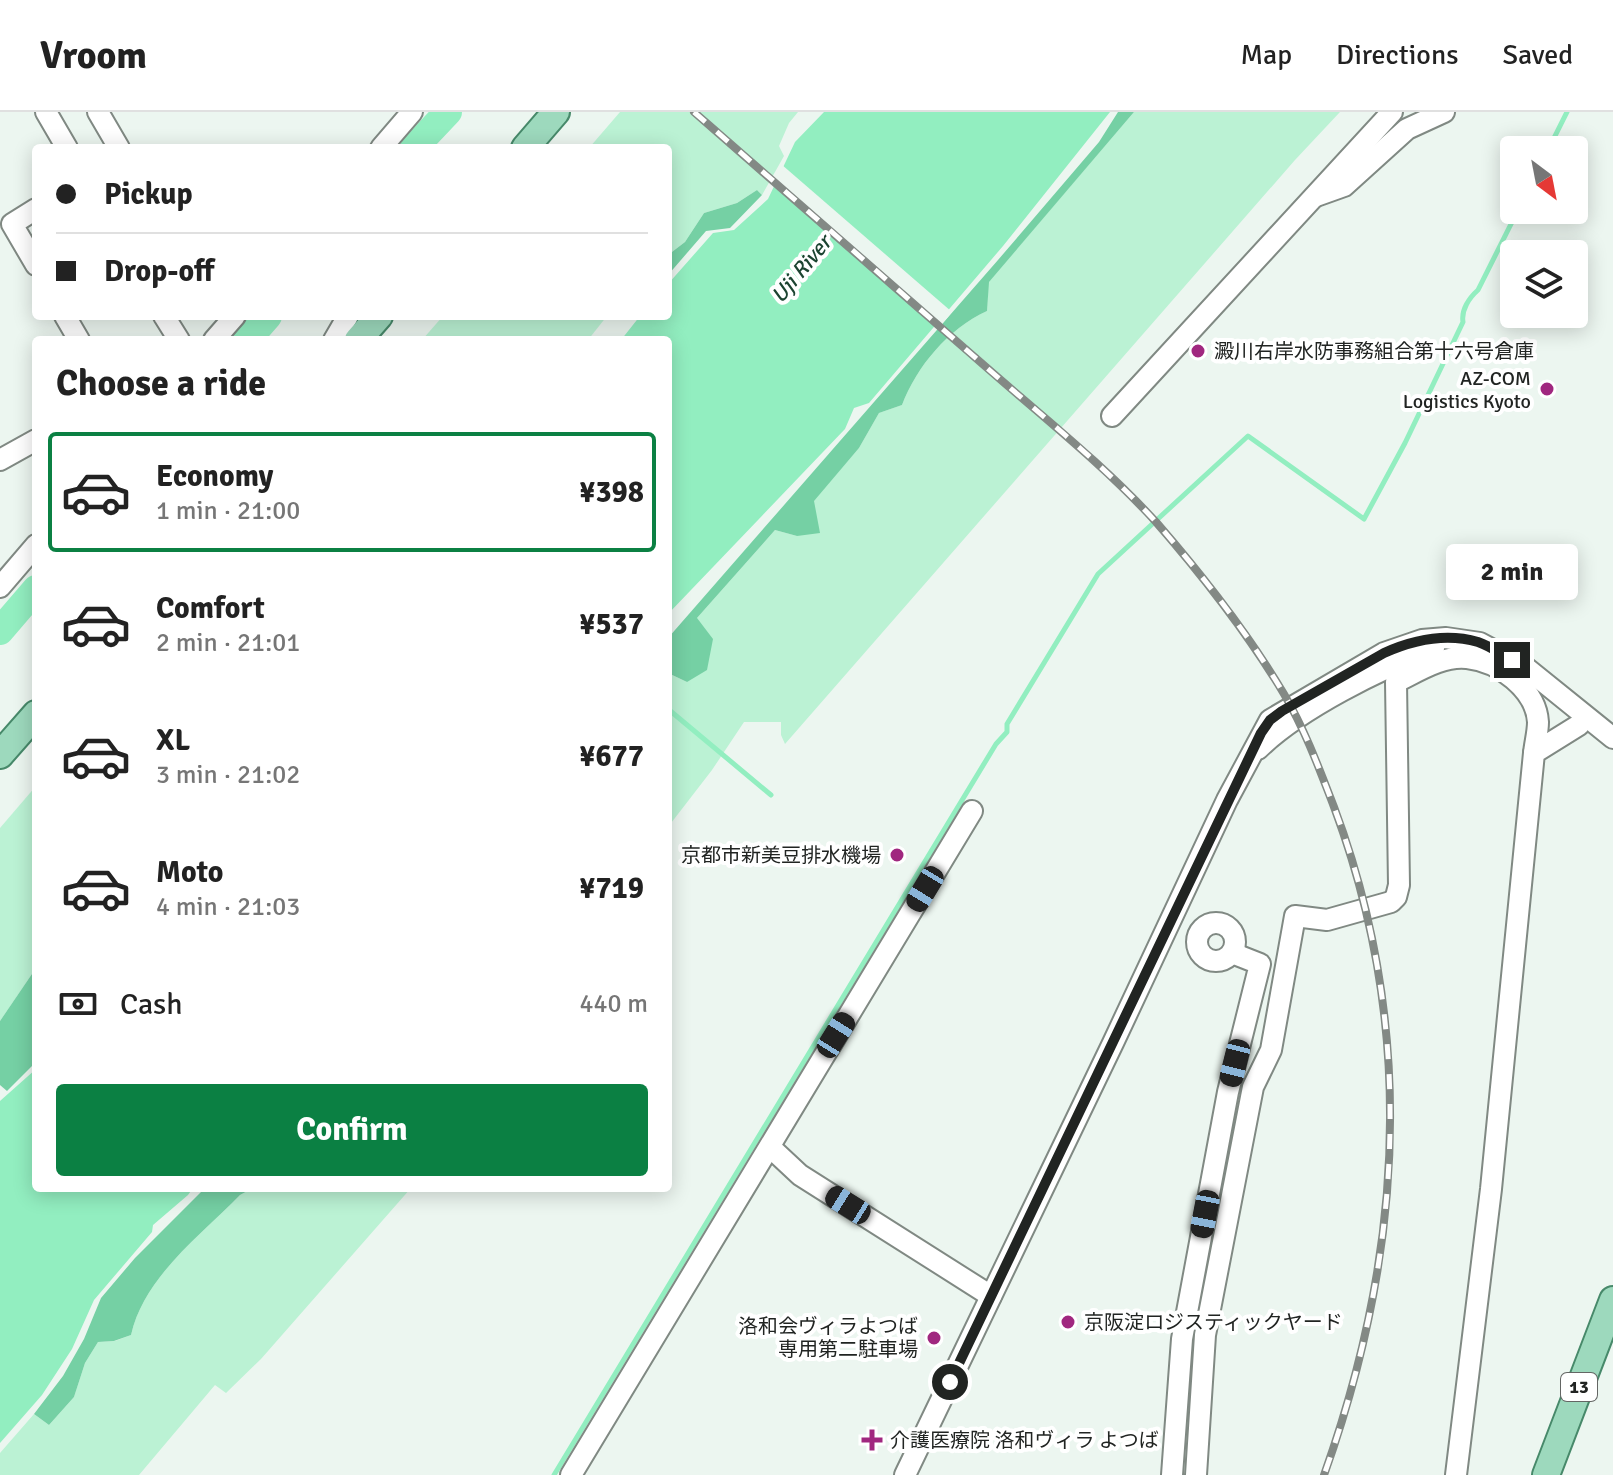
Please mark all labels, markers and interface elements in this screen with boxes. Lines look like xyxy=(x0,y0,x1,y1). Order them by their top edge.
text: Vroom xyxy=(40,32,147,79)
text: Map xyxy=(1240,38,1292,72)
text: Directions xyxy=(1336,38,1458,72)
text: Saved xyxy=(1502,38,1573,72)
north arrow xyxy=(1500,136,1588,224)
map controls xyxy=(1500,136,1588,328)
text: Pickup xyxy=(104,176,193,213)
water label: Uji River xyxy=(765,228,839,308)
button: layers xyxy=(1500,240,1588,328)
text: Drop-off xyxy=(104,253,214,290)
place label: 澱川右岸水防事務組合第十六号倉庫 xyxy=(1214,339,1534,364)
marker: 澱川右岸水防事務組合第十六号倉庫 xyxy=(1189,342,1207,360)
text: Choose a ride xyxy=(56,361,266,406)
place label: AZ-COM Logistics Kyoto xyxy=(1403,366,1531,414)
marker: AZ-COM Logistics Kyoto xyxy=(1538,380,1556,398)
icon: car xyxy=(60,456,132,528)
text: Economy xyxy=(156,458,273,495)
text: ¥398 xyxy=(579,474,644,511)
text: 1 min · 21:00 xyxy=(156,495,300,527)
callout: 2 min xyxy=(1446,544,1578,600)
text: 2 min xyxy=(1481,556,1543,588)
icon: car xyxy=(60,588,132,660)
text: Comfort xyxy=(156,590,265,627)
text: ¥537 xyxy=(579,606,644,643)
text: 2 min · 21:01 xyxy=(156,627,300,659)
route end xyxy=(1494,642,1530,678)
icon: car xyxy=(60,720,132,792)
text: XL xyxy=(156,722,190,759)
text: ¥677 xyxy=(579,738,644,775)
text: 3 min · 21:02 xyxy=(156,759,300,791)
place label: 京都市新美豆排水機場 xyxy=(681,843,881,868)
marker: 京都市新美豆排水機場 xyxy=(888,846,906,864)
icon: car xyxy=(60,852,132,924)
text: Moto xyxy=(156,854,223,891)
car xyxy=(902,862,948,916)
text: ¥719 xyxy=(579,870,644,907)
text: 4 min · 21:03 xyxy=(156,891,300,923)
icon: cash xyxy=(56,982,100,1026)
text: Cash xyxy=(120,986,183,1023)
text: 440 m xyxy=(579,988,648,1020)
car xyxy=(813,1008,859,1062)
car xyxy=(1218,1037,1252,1089)
button: Confirm xyxy=(56,1084,648,1176)
car xyxy=(821,1182,875,1228)
car xyxy=(1189,1188,1221,1240)
place label: 京阪淀ロジスティックヤード xyxy=(1084,1310,1343,1335)
marker: 京阪淀ロジスティックヤード xyxy=(1059,1313,1077,1331)
place label: 洛和会ヴィラよつば 専用第二駐車場 xyxy=(738,1314,918,1362)
marker: 洛和会ヴィラよつば 専用第二駐車場 xyxy=(925,1329,943,1347)
route start xyxy=(932,1364,968,1400)
road number: 13 xyxy=(1561,1373,1597,1401)
place label: 介護医療院 洛和ヴィラ よつば xyxy=(890,1428,1159,1453)
marker: 介護医療院 洛和ヴィラ よつば xyxy=(861,1429,883,1451)

